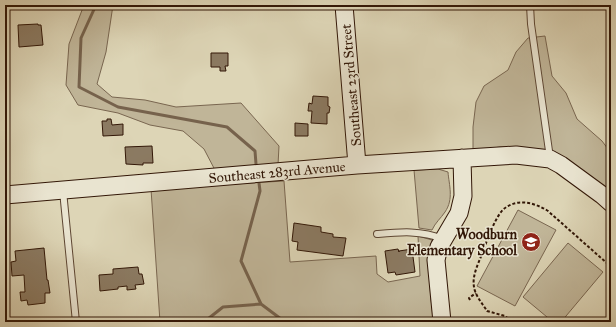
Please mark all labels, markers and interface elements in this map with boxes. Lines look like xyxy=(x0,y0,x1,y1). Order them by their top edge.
street label: Southeast 23rd Street xyxy=(338,23,365,147)
street label: Southeast 283rd Avenue xyxy=(208,158,346,187)
place label: Woodburn Elementary School xyxy=(407,226,518,260)
school or university icon: Woodburn Elementary School xyxy=(520,231,542,253)

